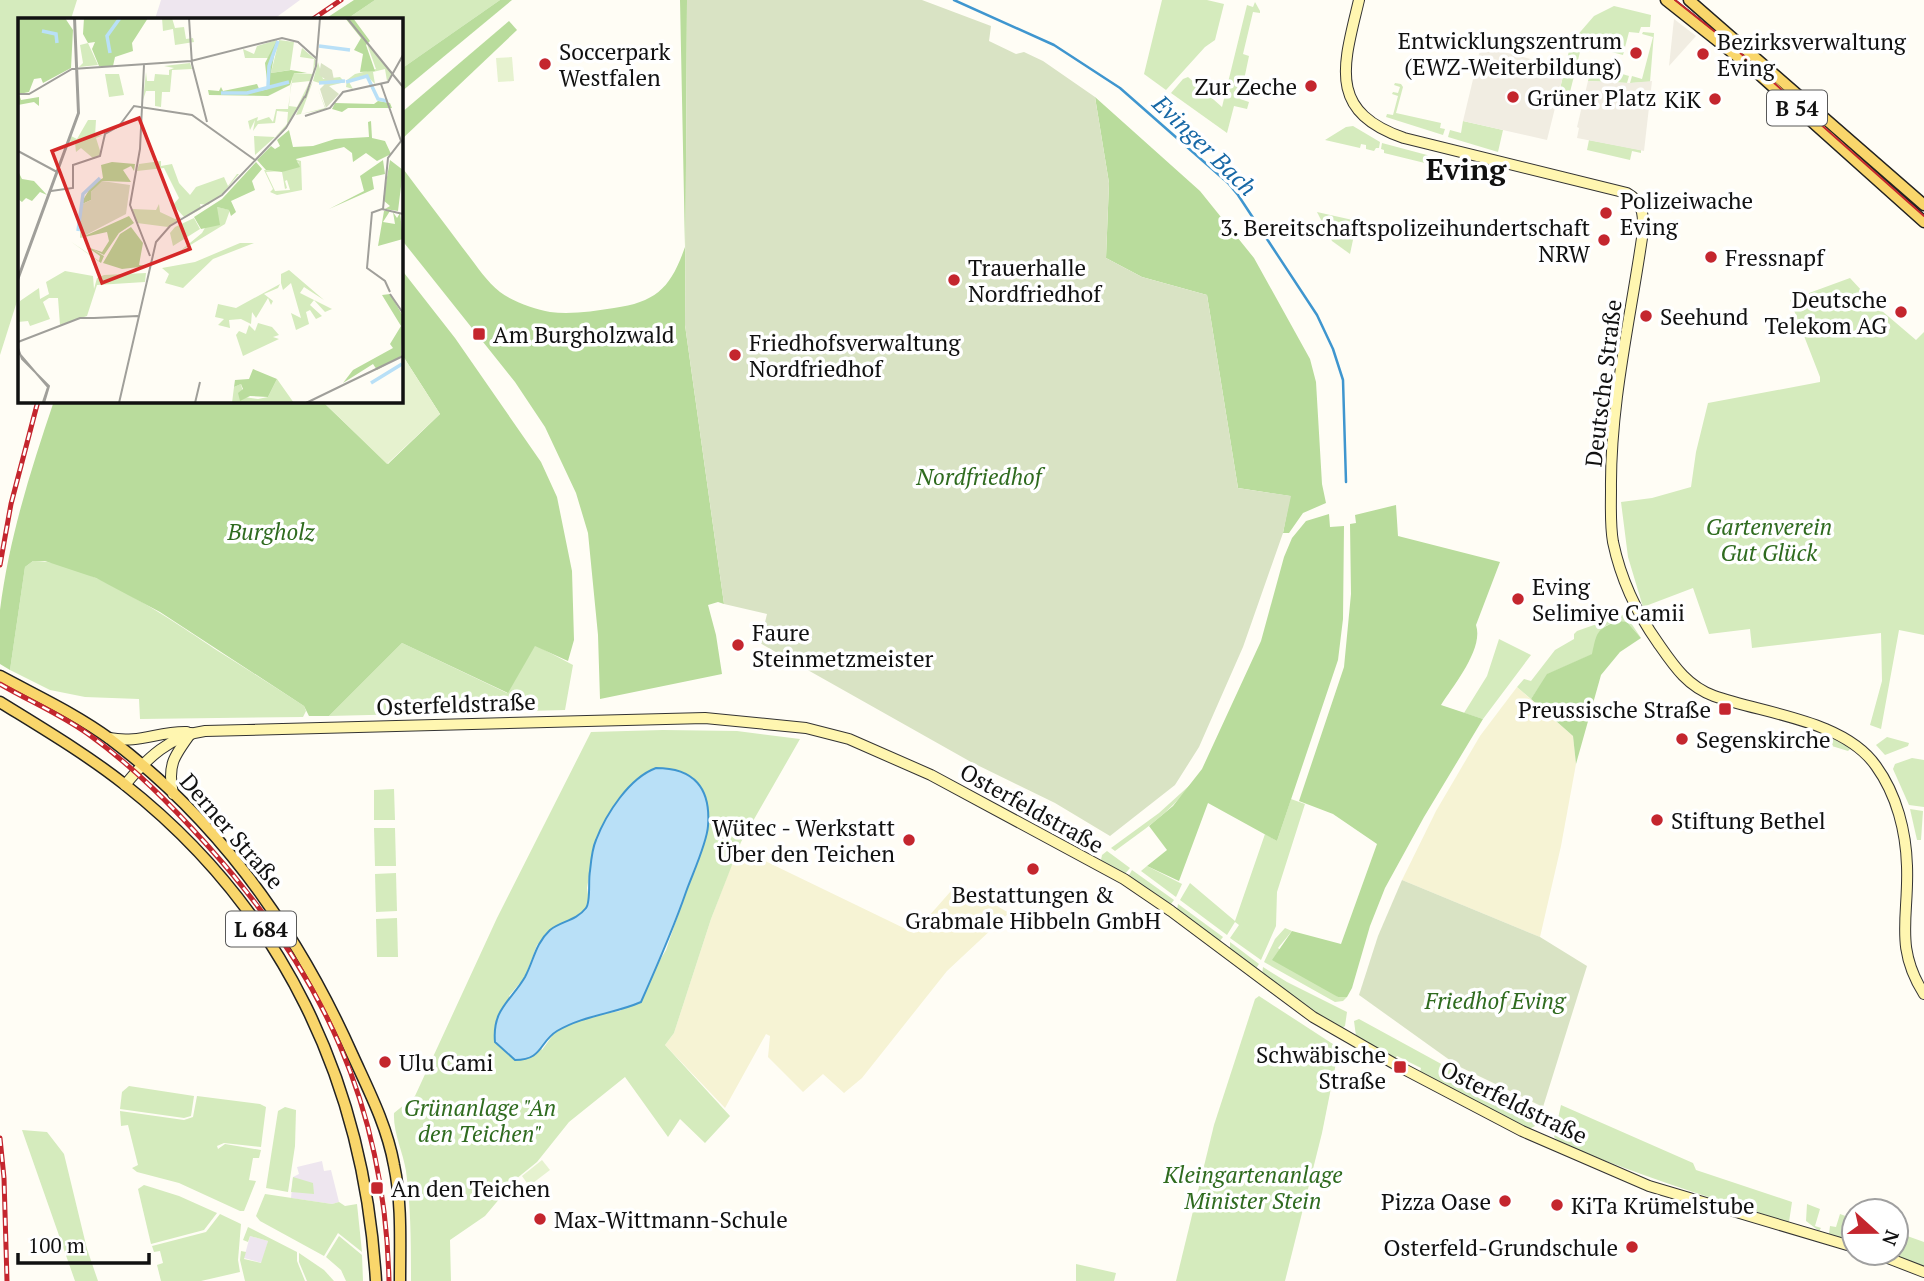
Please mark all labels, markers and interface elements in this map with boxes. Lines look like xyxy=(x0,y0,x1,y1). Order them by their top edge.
inset map xyxy=(18,18,402,402)
place label: Entwicklungszentrum (EWZ-Weiterbildung) xyxy=(1398,25,1622,82)
place label: Bezirksverwaltung Eving xyxy=(1717,26,1907,83)
place label: Soccerpark Westfalen xyxy=(559,36,671,93)
marker: Entwicklungszentrum (EWZ-Weiterbildung) xyxy=(1628,45,1644,61)
marker: Bezirksverwaltung Eving xyxy=(1695,46,1711,62)
marker: Soccerpark Westfalen xyxy=(537,56,553,72)
place label: Zur Zeche xyxy=(1195,71,1297,102)
marker: Zur Zeche xyxy=(1303,78,1319,94)
place label: Grüner Platz xyxy=(1527,82,1657,113)
place label: KiK xyxy=(1664,84,1701,115)
water label: Evinger Bach xyxy=(1145,87,1264,203)
marker: Grüner Platz xyxy=(1505,89,1521,105)
road number: B 54 xyxy=(1767,90,1827,126)
marker: KiK xyxy=(1707,91,1723,107)
district label: Eving xyxy=(1426,149,1507,189)
place label: Polizeiwache Eving xyxy=(1620,185,1753,242)
marker: Polizeiwache Eving xyxy=(1598,205,1614,221)
place label: 3. Bereitschaftspolizeihundertschaft NRW xyxy=(1220,212,1591,269)
marker: 3. Bereitschaftspolizeihundertschaft NRW xyxy=(1596,232,1612,248)
place label: Fressnapf xyxy=(1725,242,1826,273)
marker: Fressnapf xyxy=(1703,249,1719,265)
place label: Trauerhalle Nordfriedhof xyxy=(968,252,1103,309)
marker: Trauerhalle Nordfriedhof xyxy=(946,272,962,288)
place label: Deutsche Telekom AG xyxy=(1765,284,1887,341)
street label: Deutsche Straße xyxy=(1577,297,1629,469)
place label: Seehund xyxy=(1660,301,1749,332)
marker: Deutsche Telekom AG xyxy=(1893,304,1909,320)
marker: Seehund xyxy=(1638,308,1654,324)
place label: Am Burgholzwald xyxy=(493,319,675,350)
marker: Am Burgholzwald xyxy=(471,326,487,342)
place label: Friedhofsverwaltung Nordfriedhof xyxy=(749,327,961,384)
marker: Friedhofsverwaltung Nordfriedhof xyxy=(727,347,743,363)
park label: Nordfriedhof xyxy=(915,461,1046,492)
park label: Gartenverein Gut Glück xyxy=(1706,511,1832,568)
park label: Burgholz xyxy=(226,516,316,547)
place label: Eving Selimiye Camii xyxy=(1532,571,1685,628)
marker: Eving Selimiye Camii xyxy=(1510,591,1526,607)
place label: Faure Steinmetzmeister xyxy=(752,617,934,674)
marker: Faure Steinmetzmeister xyxy=(730,637,746,653)
street label: Osterfeldstraße xyxy=(376,686,536,722)
place label: Preussische Straße xyxy=(1518,694,1711,725)
marker: Preussische Straße xyxy=(1717,701,1733,717)
place label: Segenskirche xyxy=(1696,724,1831,755)
marker: Segenskirche xyxy=(1674,731,1690,747)
street label: Osterfeldstraße xyxy=(955,756,1109,860)
street label: Derner Straße xyxy=(173,767,291,895)
place label: Stiftung Bethel xyxy=(1671,805,1826,836)
place label: Wütec - Werkstatt Über den Teichen xyxy=(712,812,895,869)
marker: Stiftung Bethel xyxy=(1649,812,1665,828)
marker: Wütec - Werkstatt Über den Teichen xyxy=(901,832,917,848)
marker: Bestattungen & Grabmale Hibbeln GmbH xyxy=(1025,861,1041,877)
place label: Bestattungen & Grabmale Hibbeln GmbH xyxy=(905,879,1161,936)
road number: L 684 xyxy=(226,912,296,946)
park label: Friedhof Eving xyxy=(1424,985,1567,1016)
place label: Schwäbische Straße xyxy=(1256,1039,1386,1096)
place label: Ulu Cami xyxy=(399,1047,493,1078)
street label: Osterfeldstraße xyxy=(1435,1053,1593,1151)
marker: Ulu Cami xyxy=(377,1054,393,1070)
marker: Schwäbische Straße xyxy=(1392,1059,1408,1075)
park label: Grünanlage "An den Teichen" xyxy=(404,1092,556,1149)
park label: Kleingartenanlage Minister Stein xyxy=(1162,1159,1343,1216)
place label: An den Teichen xyxy=(391,1173,551,1204)
marker: An den Teichen xyxy=(369,1180,385,1196)
place label: Pizza Oase xyxy=(1381,1186,1491,1217)
place label: KiTa Krümelstube xyxy=(1571,1190,1755,1221)
marker: Pizza Oase xyxy=(1497,1193,1513,1209)
marker: KiTa Krümelstube xyxy=(1549,1197,1565,1213)
north arrow xyxy=(1840,1197,1910,1267)
place label: Max-Wittmann-Schule xyxy=(554,1204,788,1235)
marker: Max-Wittmann-Schule xyxy=(532,1211,548,1227)
scale bar xyxy=(18,1222,149,1266)
text: N xyxy=(1877,1227,1906,1250)
text: 100 m xyxy=(28,1231,85,1259)
place label: Osterfeld-Grundschule xyxy=(1383,1232,1618,1263)
marker: Osterfeld-Grundschule xyxy=(1624,1239,1640,1255)

